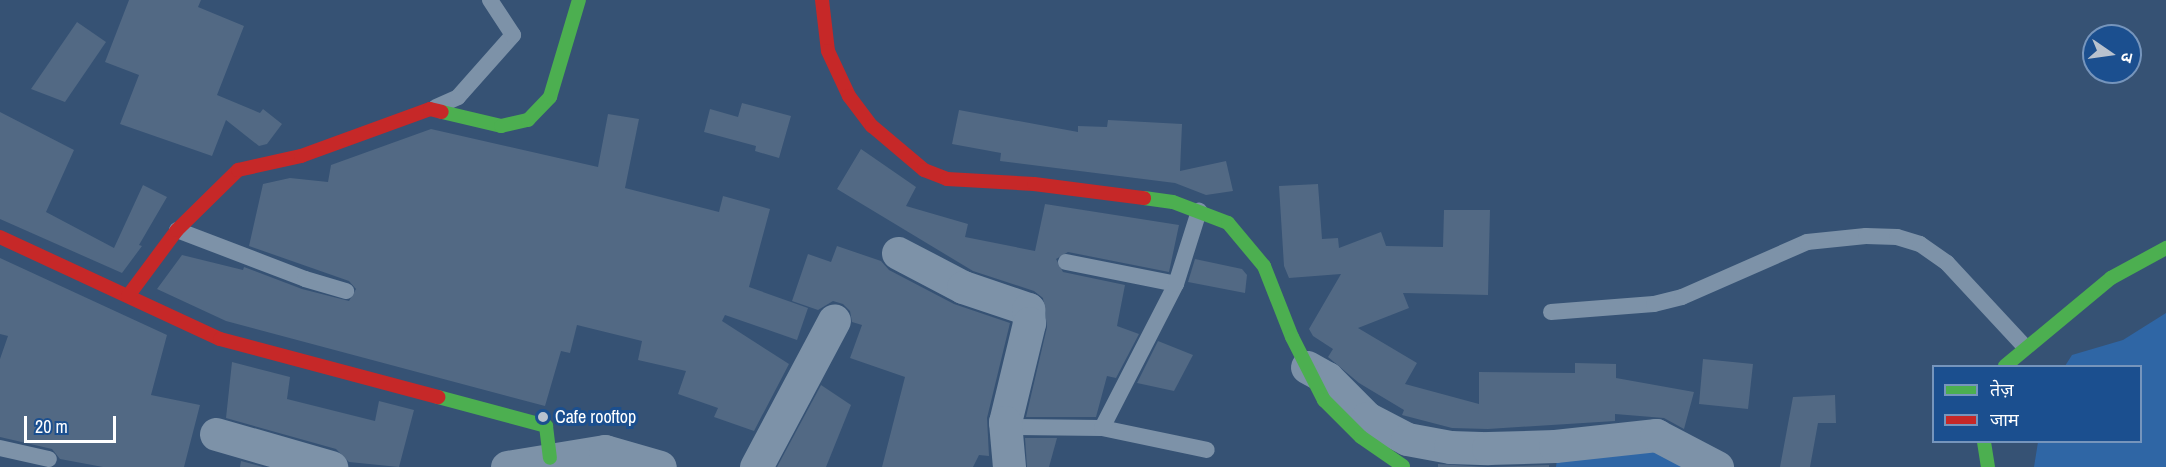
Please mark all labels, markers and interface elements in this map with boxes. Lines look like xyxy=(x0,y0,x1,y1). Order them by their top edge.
north arrow xyxy=(2082,24,2142,84)
text: उ xyxy=(2116,51,2139,65)
legend xyxy=(1932,365,2142,443)
text: तेज़ xyxy=(1990,377,2014,402)
scale bar xyxy=(27,404,118,442)
place label: Cafe rooftop xyxy=(555,406,636,428)
text: जाम xyxy=(1990,407,2019,432)
marker: Cafe rooftop xyxy=(536,410,550,424)
text: 20 m xyxy=(35,414,68,439)

